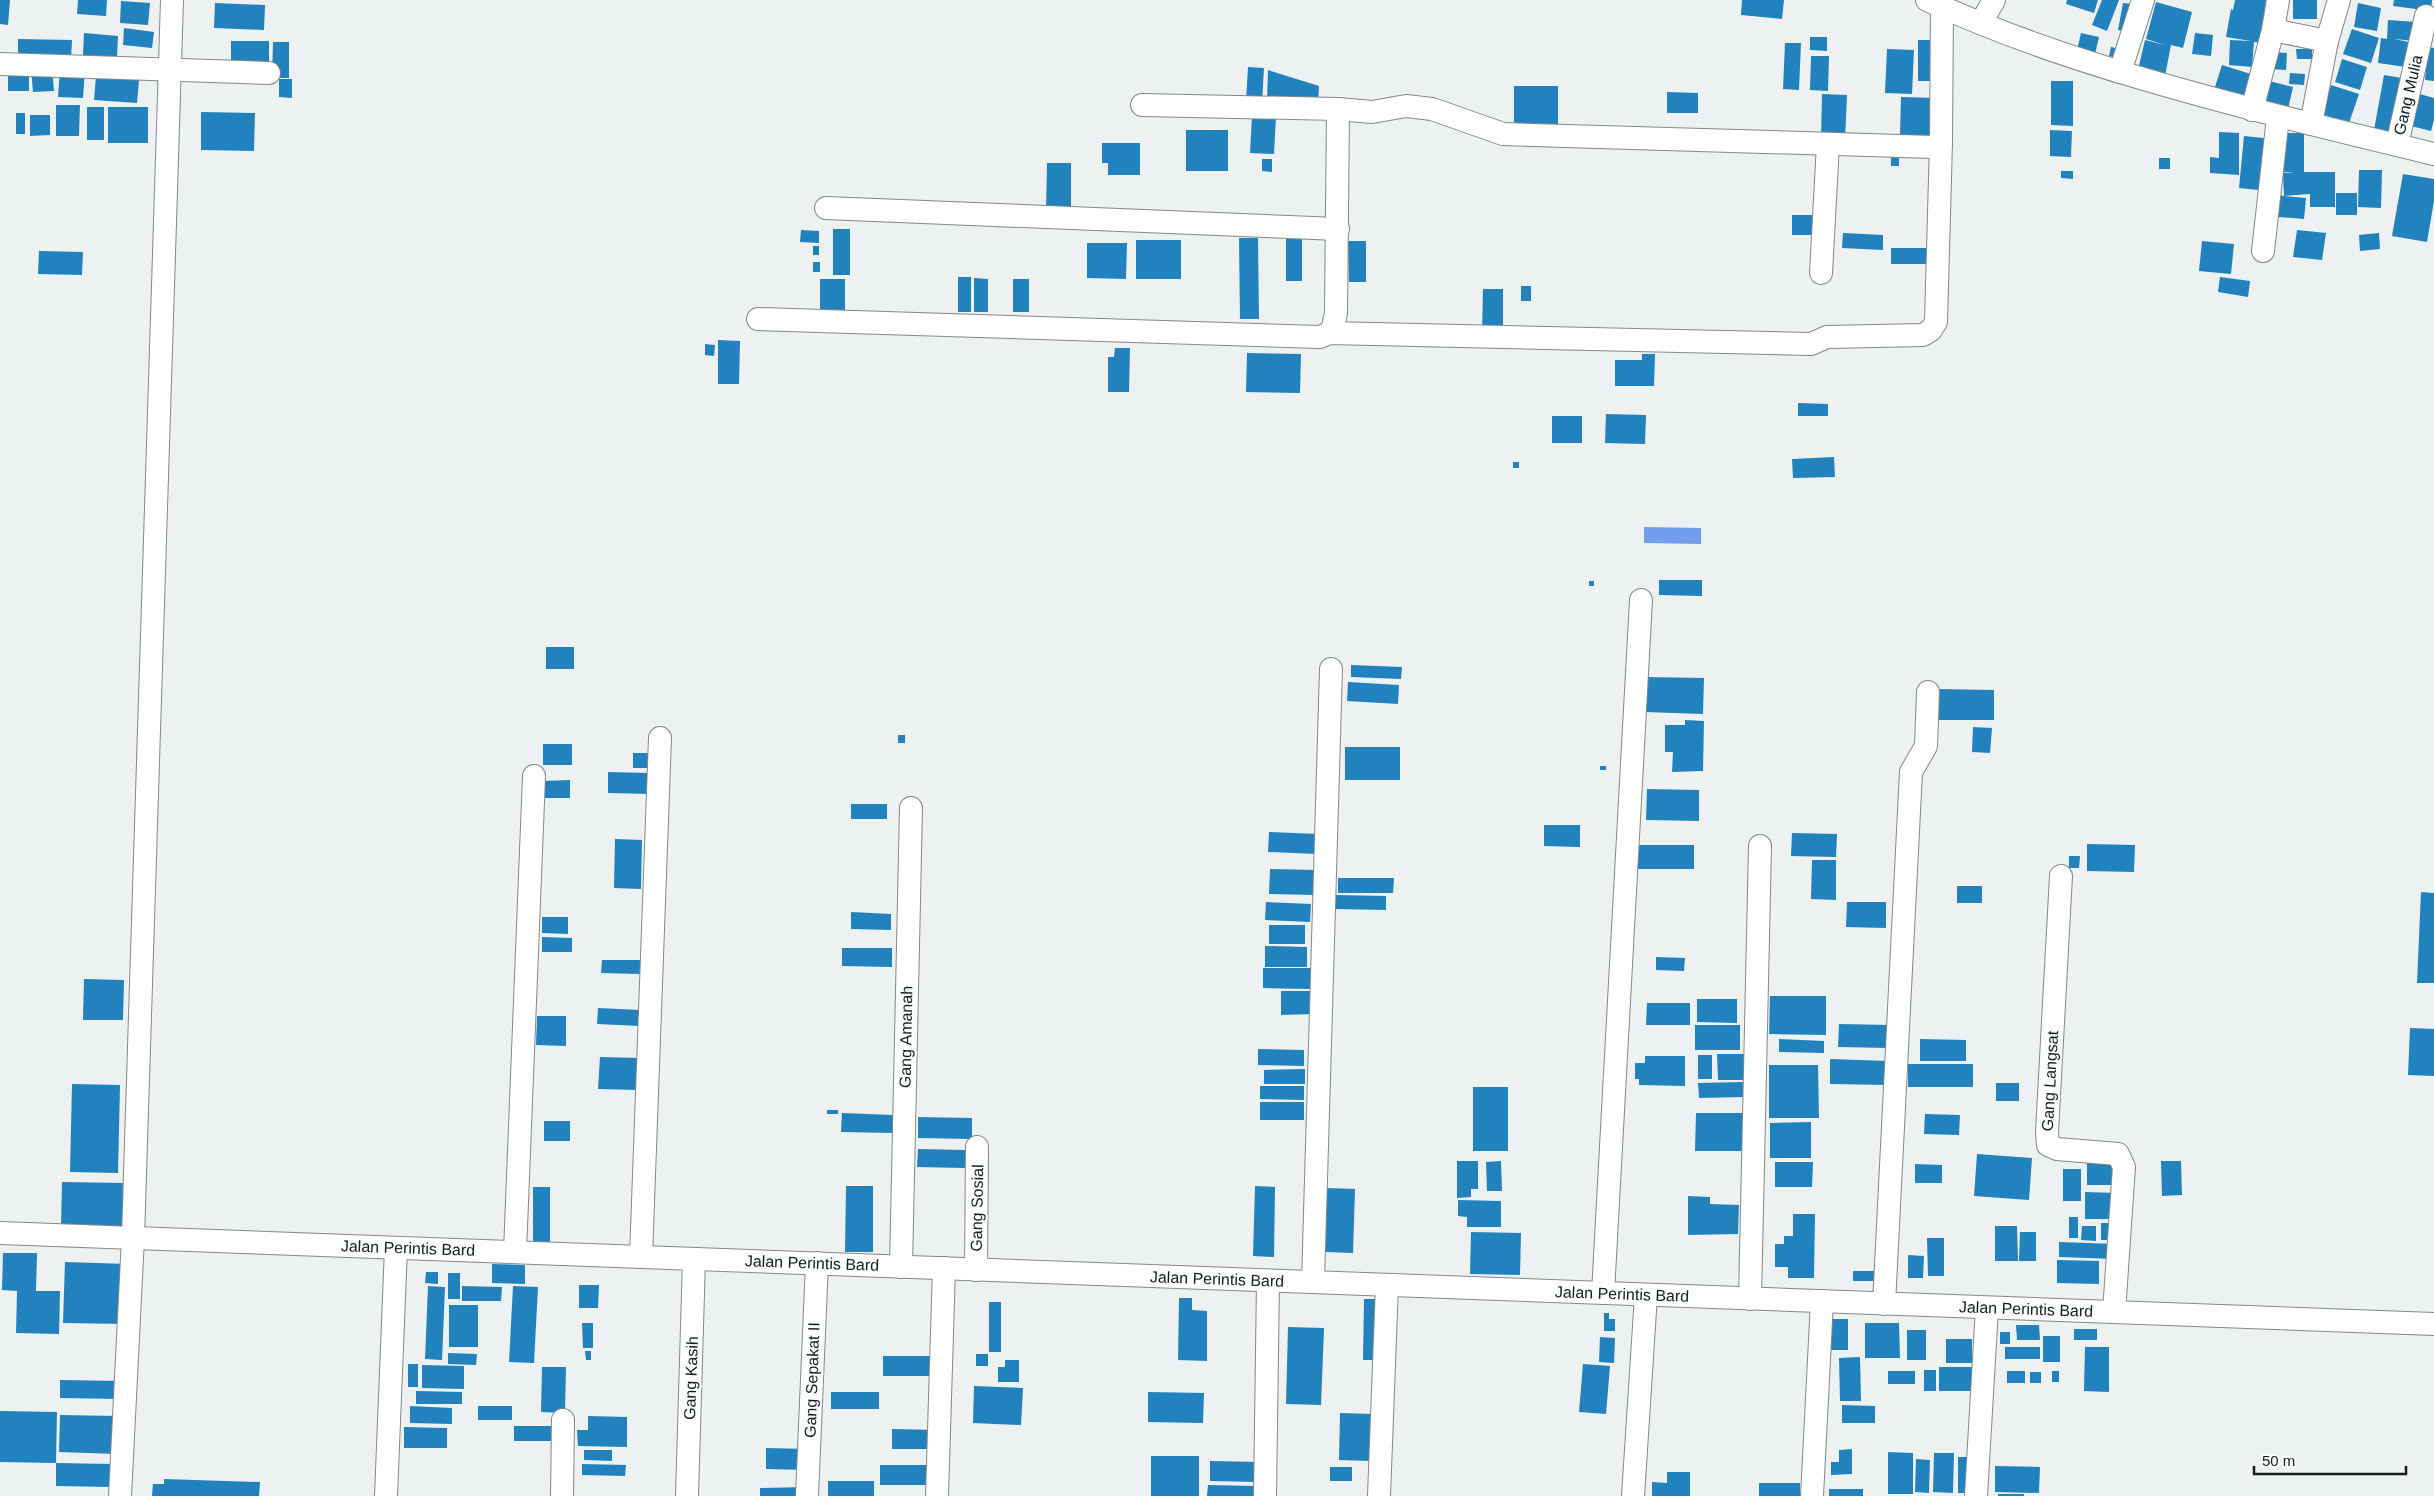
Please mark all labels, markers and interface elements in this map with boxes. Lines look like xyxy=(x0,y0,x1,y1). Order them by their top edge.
street label: Gang Mulia xyxy=(2391,53,2426,137)
street label: Gang Amanah xyxy=(897,986,915,1088)
street label: Gang Langsat xyxy=(2039,1030,2061,1132)
street label: Gang Sosial xyxy=(968,1164,986,1252)
street label: Jalan Perintis Bard xyxy=(341,1237,475,1259)
street label: Jalan Perintis Bard xyxy=(745,1252,879,1274)
street label: Jalan Perintis Bard xyxy=(1150,1268,1284,1290)
street label: Jalan Perintis Bard xyxy=(1555,1283,1689,1305)
street label: Jalan Perintis Bard xyxy=(1959,1298,2093,1320)
street label: Gang Sepakat II xyxy=(801,1322,823,1438)
street label: Gang Kasih xyxy=(681,1336,701,1420)
scale bar xyxy=(2254,1444,2406,1476)
text: 50 m xyxy=(2262,1452,2295,1469)

